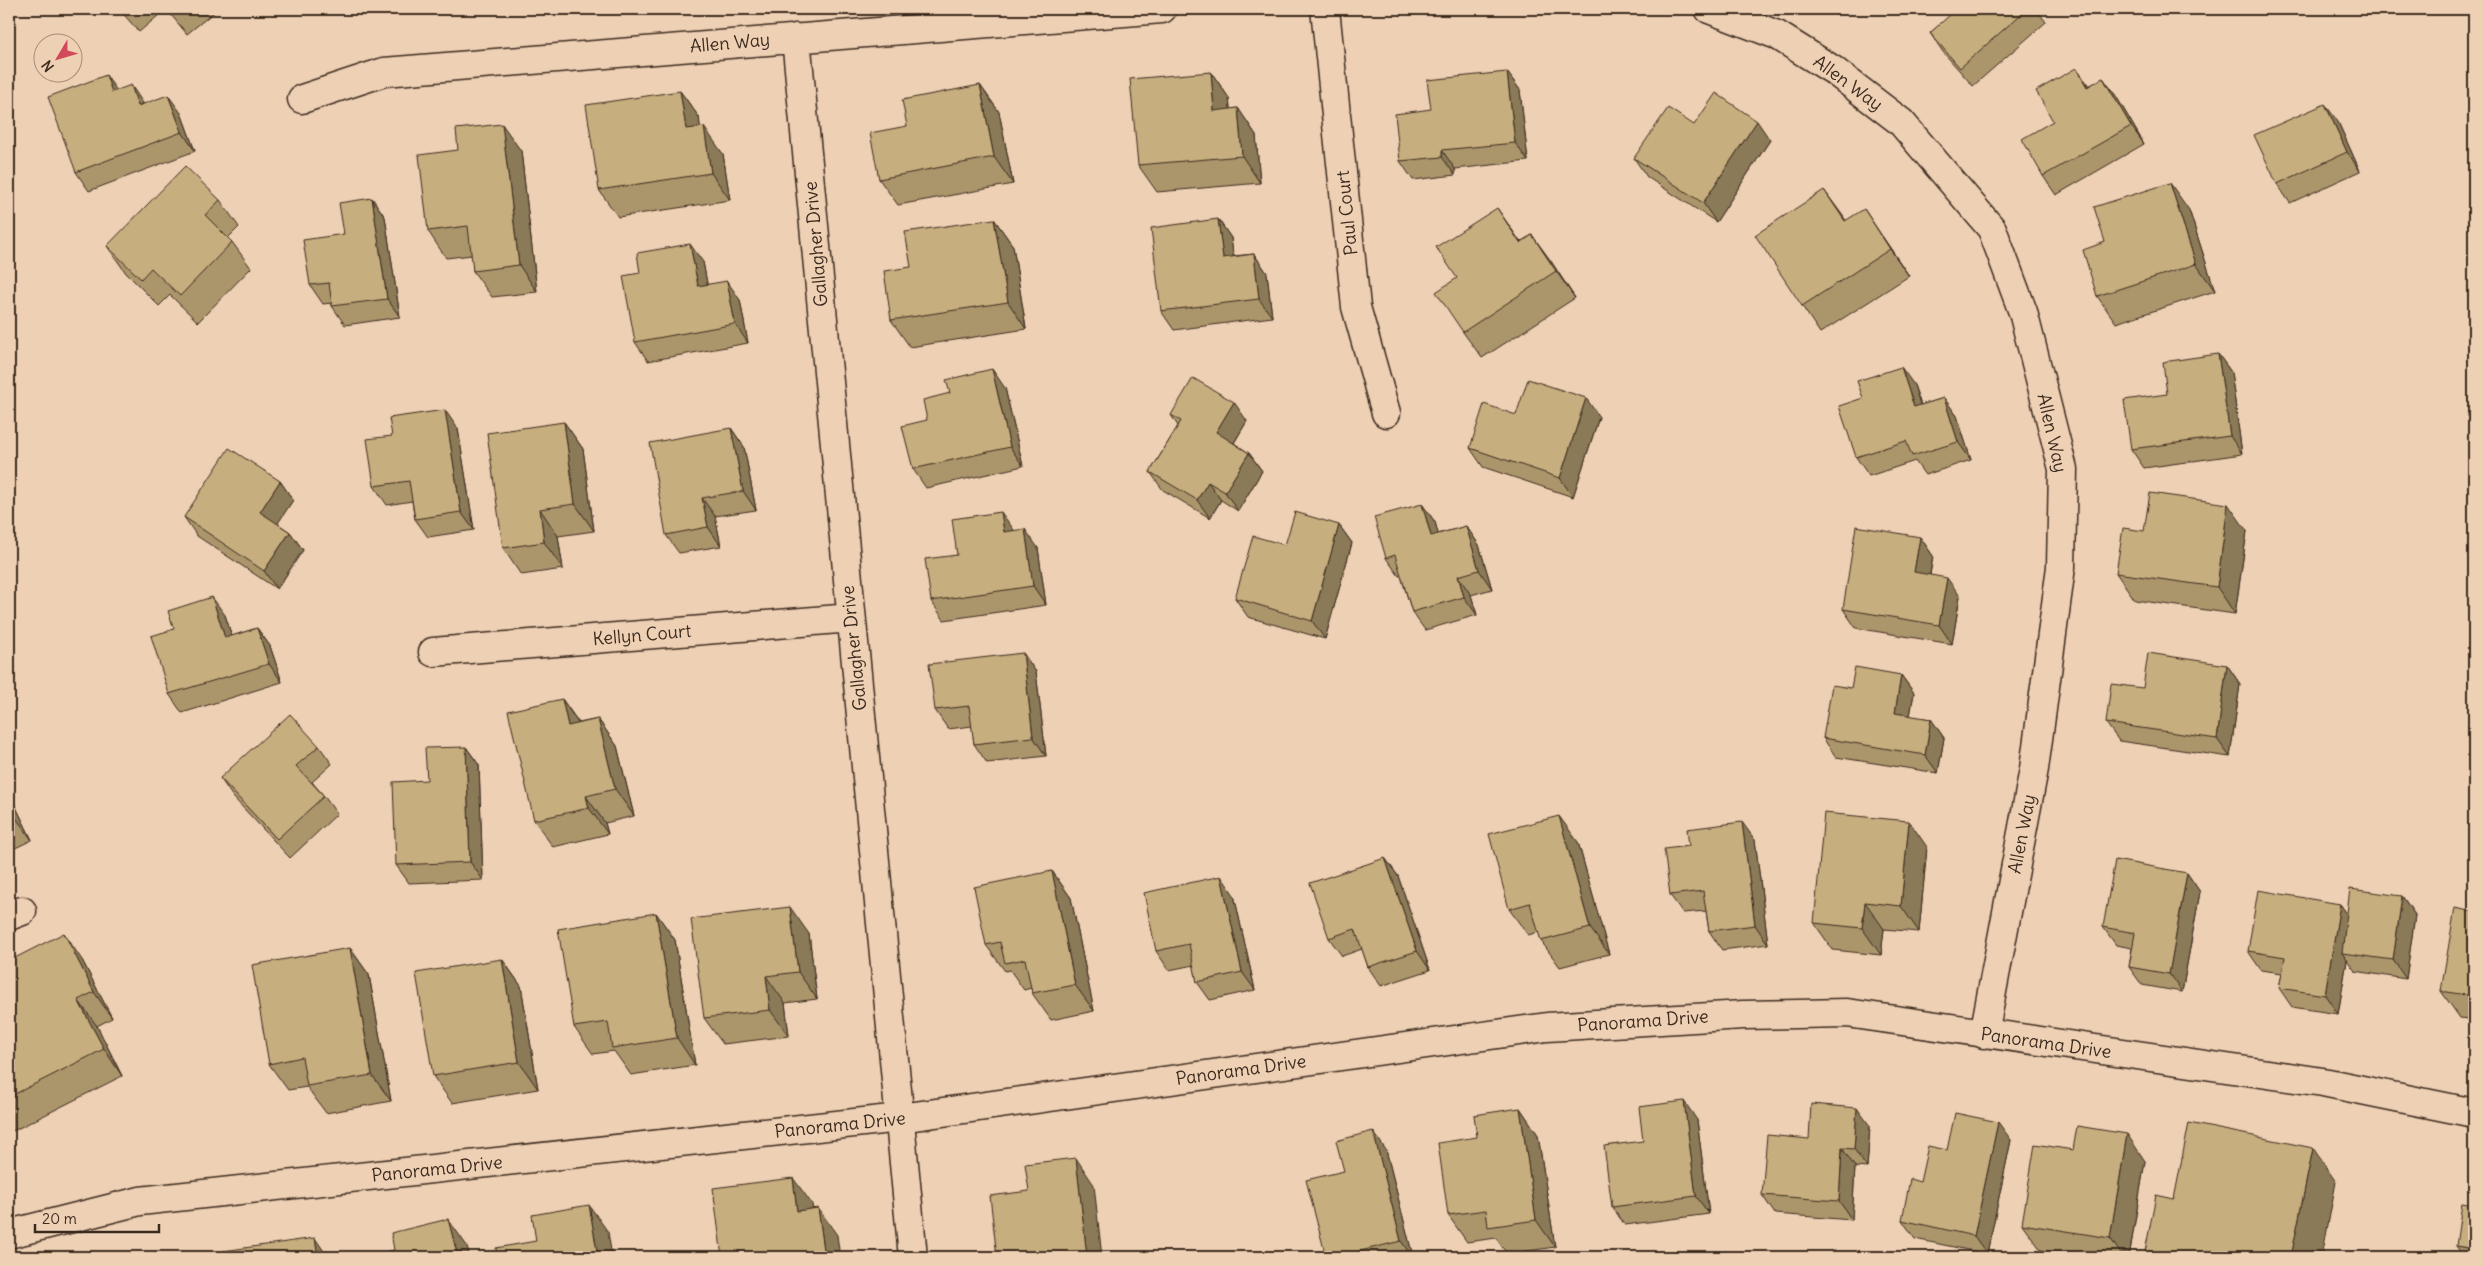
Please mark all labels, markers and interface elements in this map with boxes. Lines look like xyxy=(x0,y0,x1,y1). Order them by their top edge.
street label: Allen Way xyxy=(689,28,771,57)
north arrow xyxy=(32,32,82,82)
street label: Allen Way xyxy=(1809,50,1888,115)
text: N xyxy=(38,57,58,75)
street label: Paul Court xyxy=(1331,170,1362,257)
street label: Gallagher Drive xyxy=(799,180,832,308)
street label: Allen Way xyxy=(2032,391,2073,475)
street label: Gallagher Drive xyxy=(835,584,872,712)
street label: Kellyn Court xyxy=(592,619,692,650)
street label: Allen Way xyxy=(2003,792,2040,875)
street label: Panorama Drive xyxy=(1577,1004,1709,1037)
street label: Panorama Drive xyxy=(1979,1022,2113,1063)
street label: Panorama Drive xyxy=(1174,1049,1308,1090)
street label: Panorama Drive xyxy=(773,1106,907,1143)
street label: Panorama Drive xyxy=(370,1150,504,1187)
scale bar xyxy=(35,1201,159,1233)
text: 20 m xyxy=(42,1209,77,1228)

